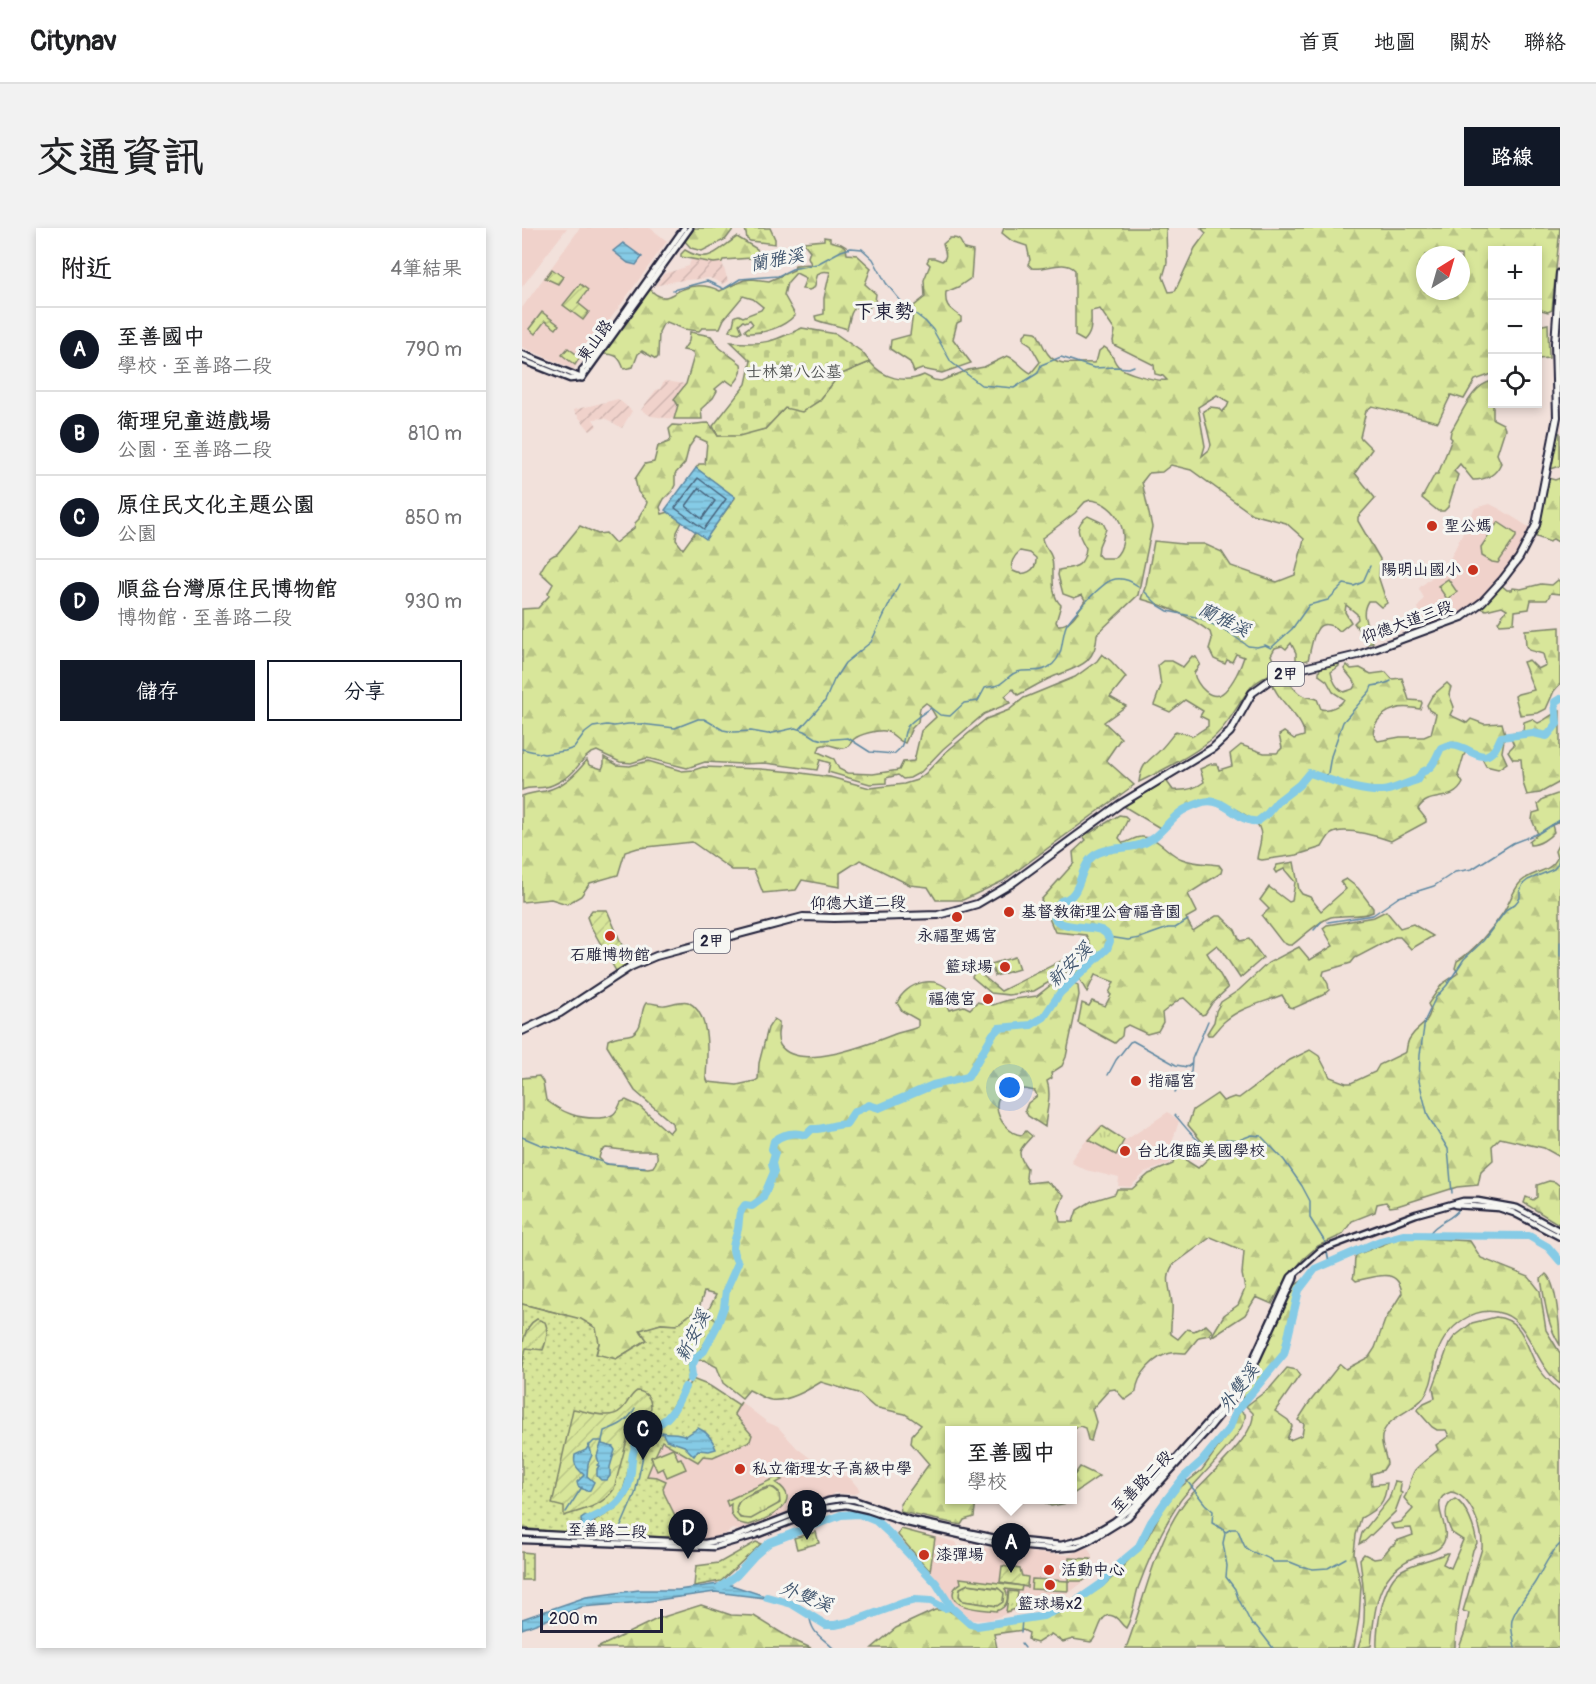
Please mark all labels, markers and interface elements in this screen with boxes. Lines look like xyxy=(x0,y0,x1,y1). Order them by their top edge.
text: Citynav xyxy=(30,24,117,59)
text: 首頁 xyxy=(1299,29,1341,56)
text: 地圖 xyxy=(1374,29,1416,56)
text: 關於 xyxy=(1449,29,1491,56)
text: 聯絡 xyxy=(1524,29,1566,56)
button: 路線 xyxy=(1464,127,1560,186)
text: 交通資訊 xyxy=(36,132,204,184)
water label: 蘭雅溪 xyxy=(748,243,807,276)
north arrow xyxy=(1416,246,1470,300)
map controls xyxy=(1488,246,1542,408)
button: + xyxy=(1488,246,1542,300)
text: 附近 xyxy=(60,253,112,285)
text: 4筆結果 xyxy=(390,256,462,281)
district label: 下東勢 xyxy=(854,299,914,324)
button: − xyxy=(1488,300,1542,354)
street label: 東山路 xyxy=(573,316,617,366)
text: 至善國中 xyxy=(117,323,205,351)
text: A xyxy=(73,337,86,362)
text: 790 m xyxy=(405,337,462,362)
text: 學校 · 至善路二段 xyxy=(117,353,272,378)
button: locate xyxy=(1488,354,1542,408)
park label: 士林第八公墓 xyxy=(746,362,842,382)
text: 衛理兒童遊戲場 xyxy=(117,407,271,435)
text: B xyxy=(74,421,85,446)
text: 810 m xyxy=(408,421,462,446)
text: 公園 · 至善路二段 xyxy=(117,437,272,462)
text: 原住民文化主題公園 xyxy=(117,491,315,519)
text: C xyxy=(73,505,86,530)
text: 850 m xyxy=(405,505,462,530)
place label: 聖公媽 xyxy=(1444,516,1492,536)
marker: 聖公媽 xyxy=(1425,519,1439,533)
text: 公園 xyxy=(117,521,157,546)
place label: 陽明山國小 xyxy=(1381,560,1461,580)
marker: 陽明山國小 xyxy=(1466,563,1480,577)
text: 順益台灣原住民博物館 xyxy=(117,575,337,603)
text: D xyxy=(73,589,86,614)
text: 930 m xyxy=(405,589,462,614)
street label: 仰德大道三段 xyxy=(1358,596,1456,648)
water label: 蘭雅溪 xyxy=(1195,598,1254,643)
text: 博物館 · 至善路二段 xyxy=(117,605,292,630)
button: 儲存 xyxy=(60,660,255,721)
button: 分享 xyxy=(267,660,462,721)
road number: 2甲 xyxy=(1268,662,1304,686)
street label: 仰德大道二段 xyxy=(810,892,906,914)
place label: 基督教衛理公會福音園 xyxy=(1021,902,1181,922)
marker: 基督教衛理公會福音園 xyxy=(1002,905,1016,919)
marker: 永福聖媽宮 xyxy=(950,910,964,924)
place label: 永福聖媽宮 xyxy=(917,926,997,946)
marker: 石雕博物館 xyxy=(603,929,617,943)
road number: 2甲 xyxy=(694,929,730,953)
water label: 新安溪 xyxy=(1043,937,1098,992)
place label: 石雕博物館 xyxy=(570,945,650,965)
place label: 籃球場 xyxy=(945,957,993,977)
marker: 籃球場 xyxy=(998,960,1012,974)
place label: 福德宮 xyxy=(928,989,976,1009)
marker: 福德宮 xyxy=(981,992,995,1006)
place label: 指福宮 xyxy=(1148,1071,1196,1091)
your location xyxy=(995,1073,1024,1102)
marker: 指福宮 xyxy=(1129,1074,1143,1088)
place label: 台北復臨美國學校 xyxy=(1137,1141,1265,1161)
marker: 台北復臨美國學校 xyxy=(1118,1144,1132,1158)
water label: 新安溪 xyxy=(671,1306,716,1365)
water label: 外雙溪 xyxy=(1214,1359,1265,1417)
pin: C xyxy=(624,1410,662,1460)
popup xyxy=(945,1426,1077,1504)
text: 至善國中 xyxy=(967,1439,1055,1467)
street label: 至善路二段 xyxy=(1107,1446,1177,1518)
place label: 私立衛理女子高級中學 xyxy=(752,1459,912,1479)
marker: 私立衛理女子高級中學 xyxy=(733,1462,747,1476)
text: 學校 xyxy=(967,1469,1007,1494)
pin: B xyxy=(788,1490,826,1540)
pin: D xyxy=(668,1510,708,1559)
street label: 至善路二段 xyxy=(567,1520,647,1542)
pin: A xyxy=(992,1524,1030,1573)
place label: 漆彈場 xyxy=(936,1545,984,1565)
marker: 漆彈場 xyxy=(917,1548,931,1562)
place label: 活動中心 xyxy=(1061,1560,1125,1580)
marker: 活動中心 xyxy=(1042,1563,1056,1577)
water label: 外雙溪 xyxy=(777,1577,836,1618)
marker: 籃球場x2 xyxy=(1043,1578,1057,1592)
place label: 籃球場x2 xyxy=(1018,1594,1083,1614)
scale bar xyxy=(540,1606,663,1634)
text: 200 m xyxy=(549,1609,597,1629)

